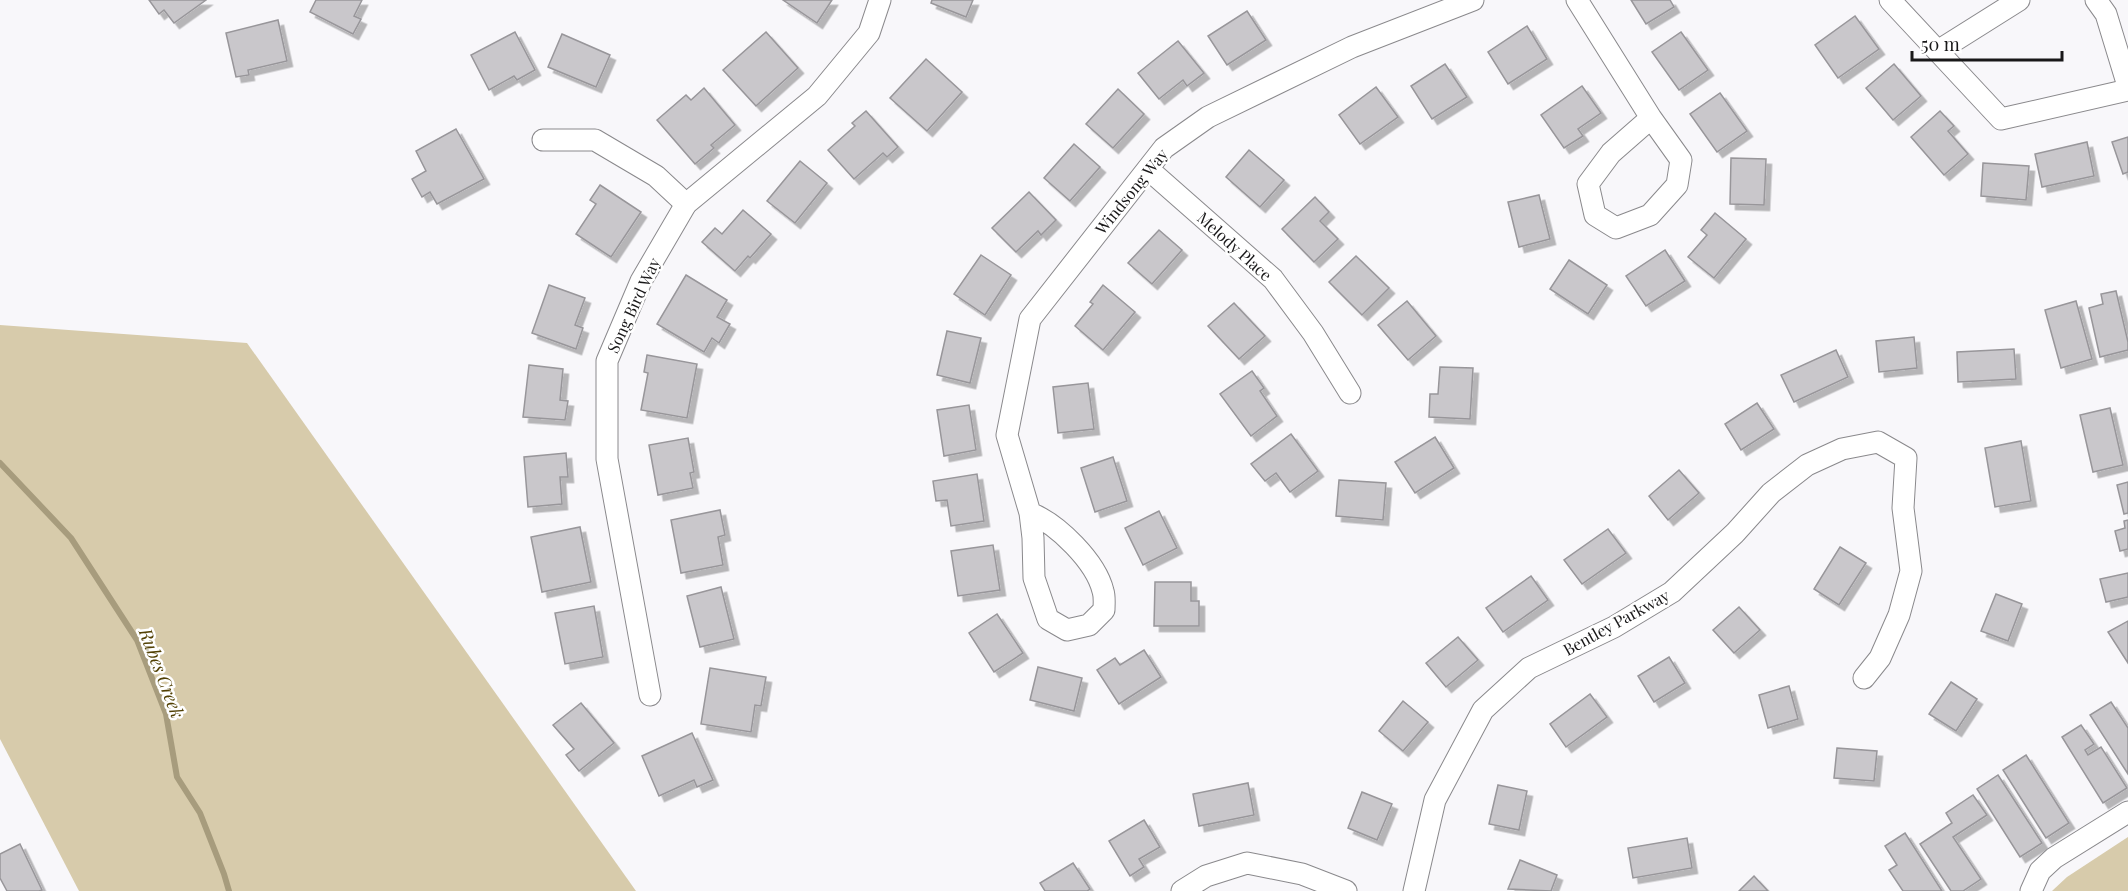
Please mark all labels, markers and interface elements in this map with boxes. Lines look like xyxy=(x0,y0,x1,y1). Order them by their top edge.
scale bar xyxy=(1912,24,2062,62)
text: 50 m xyxy=(1921,32,1960,56)
street label: Windsong Way xyxy=(1089,144,1172,239)
street label: Melody Place xyxy=(1193,207,1277,285)
street label: Song Bird Way xyxy=(602,254,664,356)
street label: Bentley Parkway xyxy=(1559,584,1673,660)
water label: Rubes Creek xyxy=(134,624,190,721)

